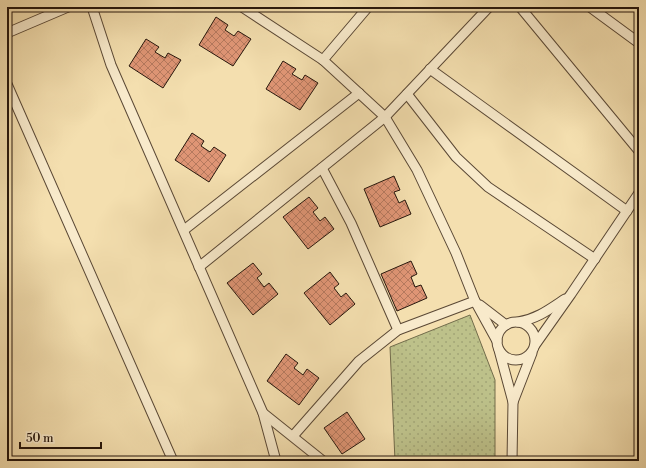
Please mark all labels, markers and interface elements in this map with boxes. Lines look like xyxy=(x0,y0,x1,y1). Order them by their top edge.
scale bar xyxy=(20,424,101,450)
text: 50 m xyxy=(26,431,54,446)

